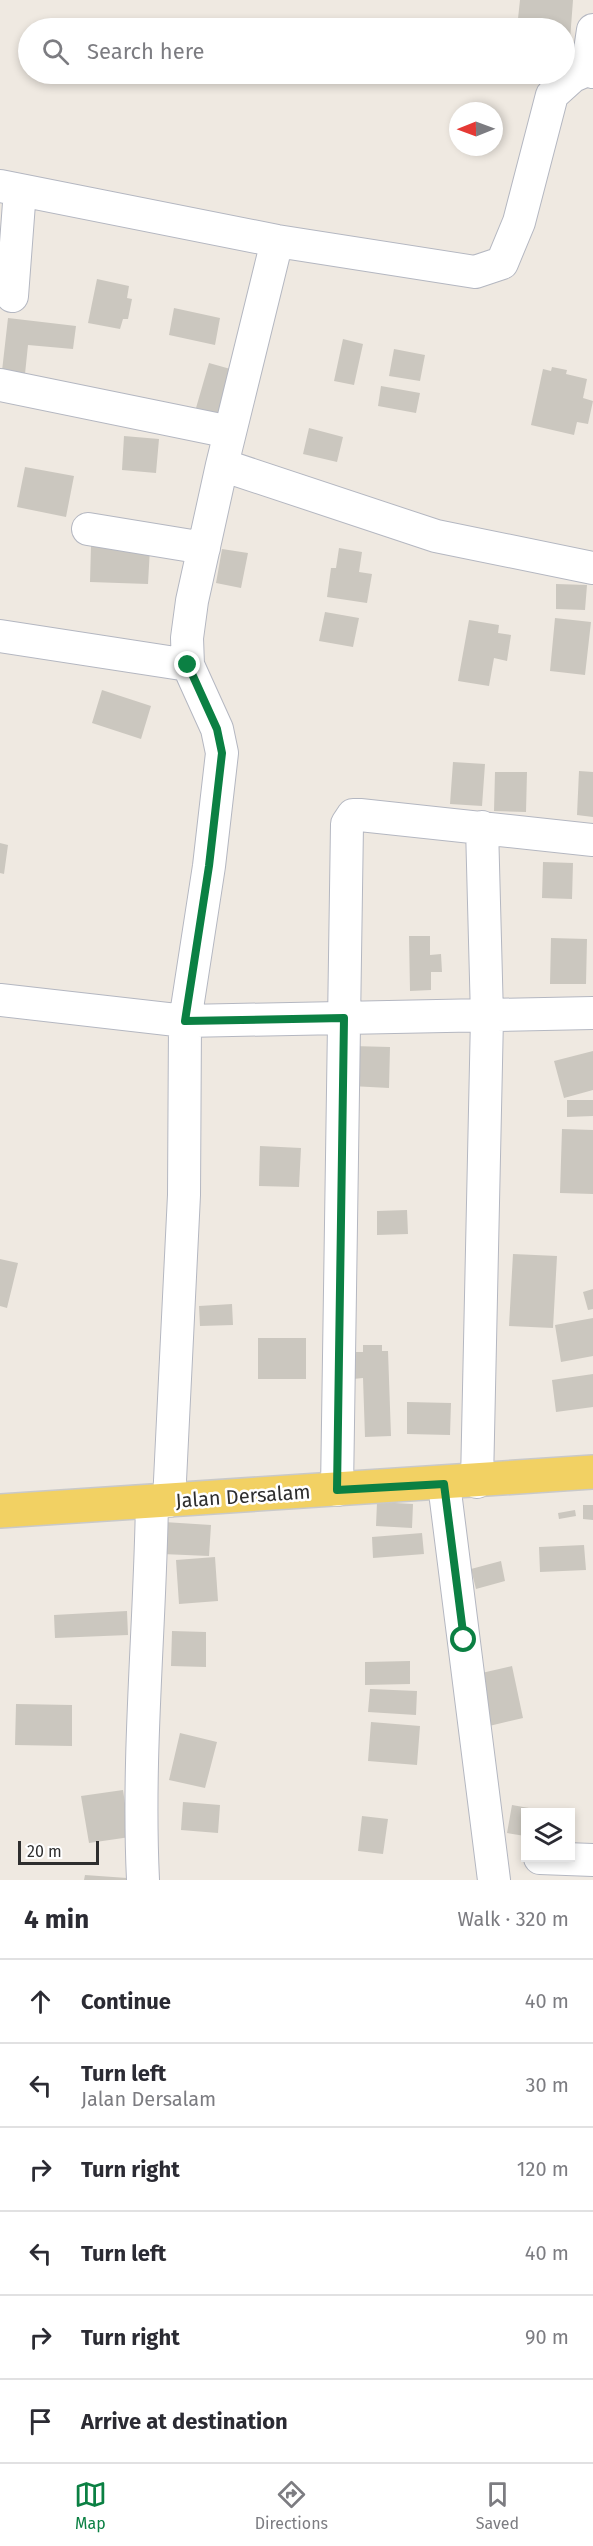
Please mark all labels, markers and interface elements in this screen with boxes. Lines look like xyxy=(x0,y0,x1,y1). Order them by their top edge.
search box xyxy=(18,18,575,84)
icon: search xyxy=(39,35,72,68)
text: Search here xyxy=(87,38,205,65)
north arrow xyxy=(449,102,503,156)
route end xyxy=(174,651,200,677)
street label: Jalan Dersalam xyxy=(175,1479,311,1513)
route start xyxy=(450,1626,476,1652)
map controls xyxy=(521,1808,575,1862)
button: layers xyxy=(521,1808,575,1862)
scale bar xyxy=(18,1838,99,1866)
text: 20 m xyxy=(27,1842,62,1861)
text: 4 min xyxy=(24,1904,89,1935)
text: Walk · 320 m xyxy=(458,1907,569,1931)
icon: ahead xyxy=(24,1985,57,2018)
text: Continue xyxy=(81,1988,171,2015)
text: 40 m xyxy=(525,1989,569,2013)
text: Turn left xyxy=(81,2060,166,2087)
icon: left xyxy=(24,2069,57,2102)
text: 30 m xyxy=(525,2073,569,2097)
text: Jalan Dersalam xyxy=(81,2087,216,2111)
icon: right xyxy=(24,2153,57,2186)
text: Turn right xyxy=(81,2156,180,2183)
text: 120 m xyxy=(517,2157,569,2181)
icon: left xyxy=(24,2237,57,2270)
text: Turn left xyxy=(81,2240,166,2267)
text: 40 m xyxy=(525,2241,569,2265)
icon: right xyxy=(24,2321,57,2354)
text: Turn right xyxy=(81,2324,180,2351)
text: 90 m xyxy=(525,2325,569,2349)
icon: arrive xyxy=(24,2405,57,2438)
text: Arrive at destination xyxy=(81,2408,288,2435)
tab: Map xyxy=(74,2478,107,2533)
tab: Directions xyxy=(255,2478,328,2533)
tab: Saved xyxy=(476,2478,519,2533)

